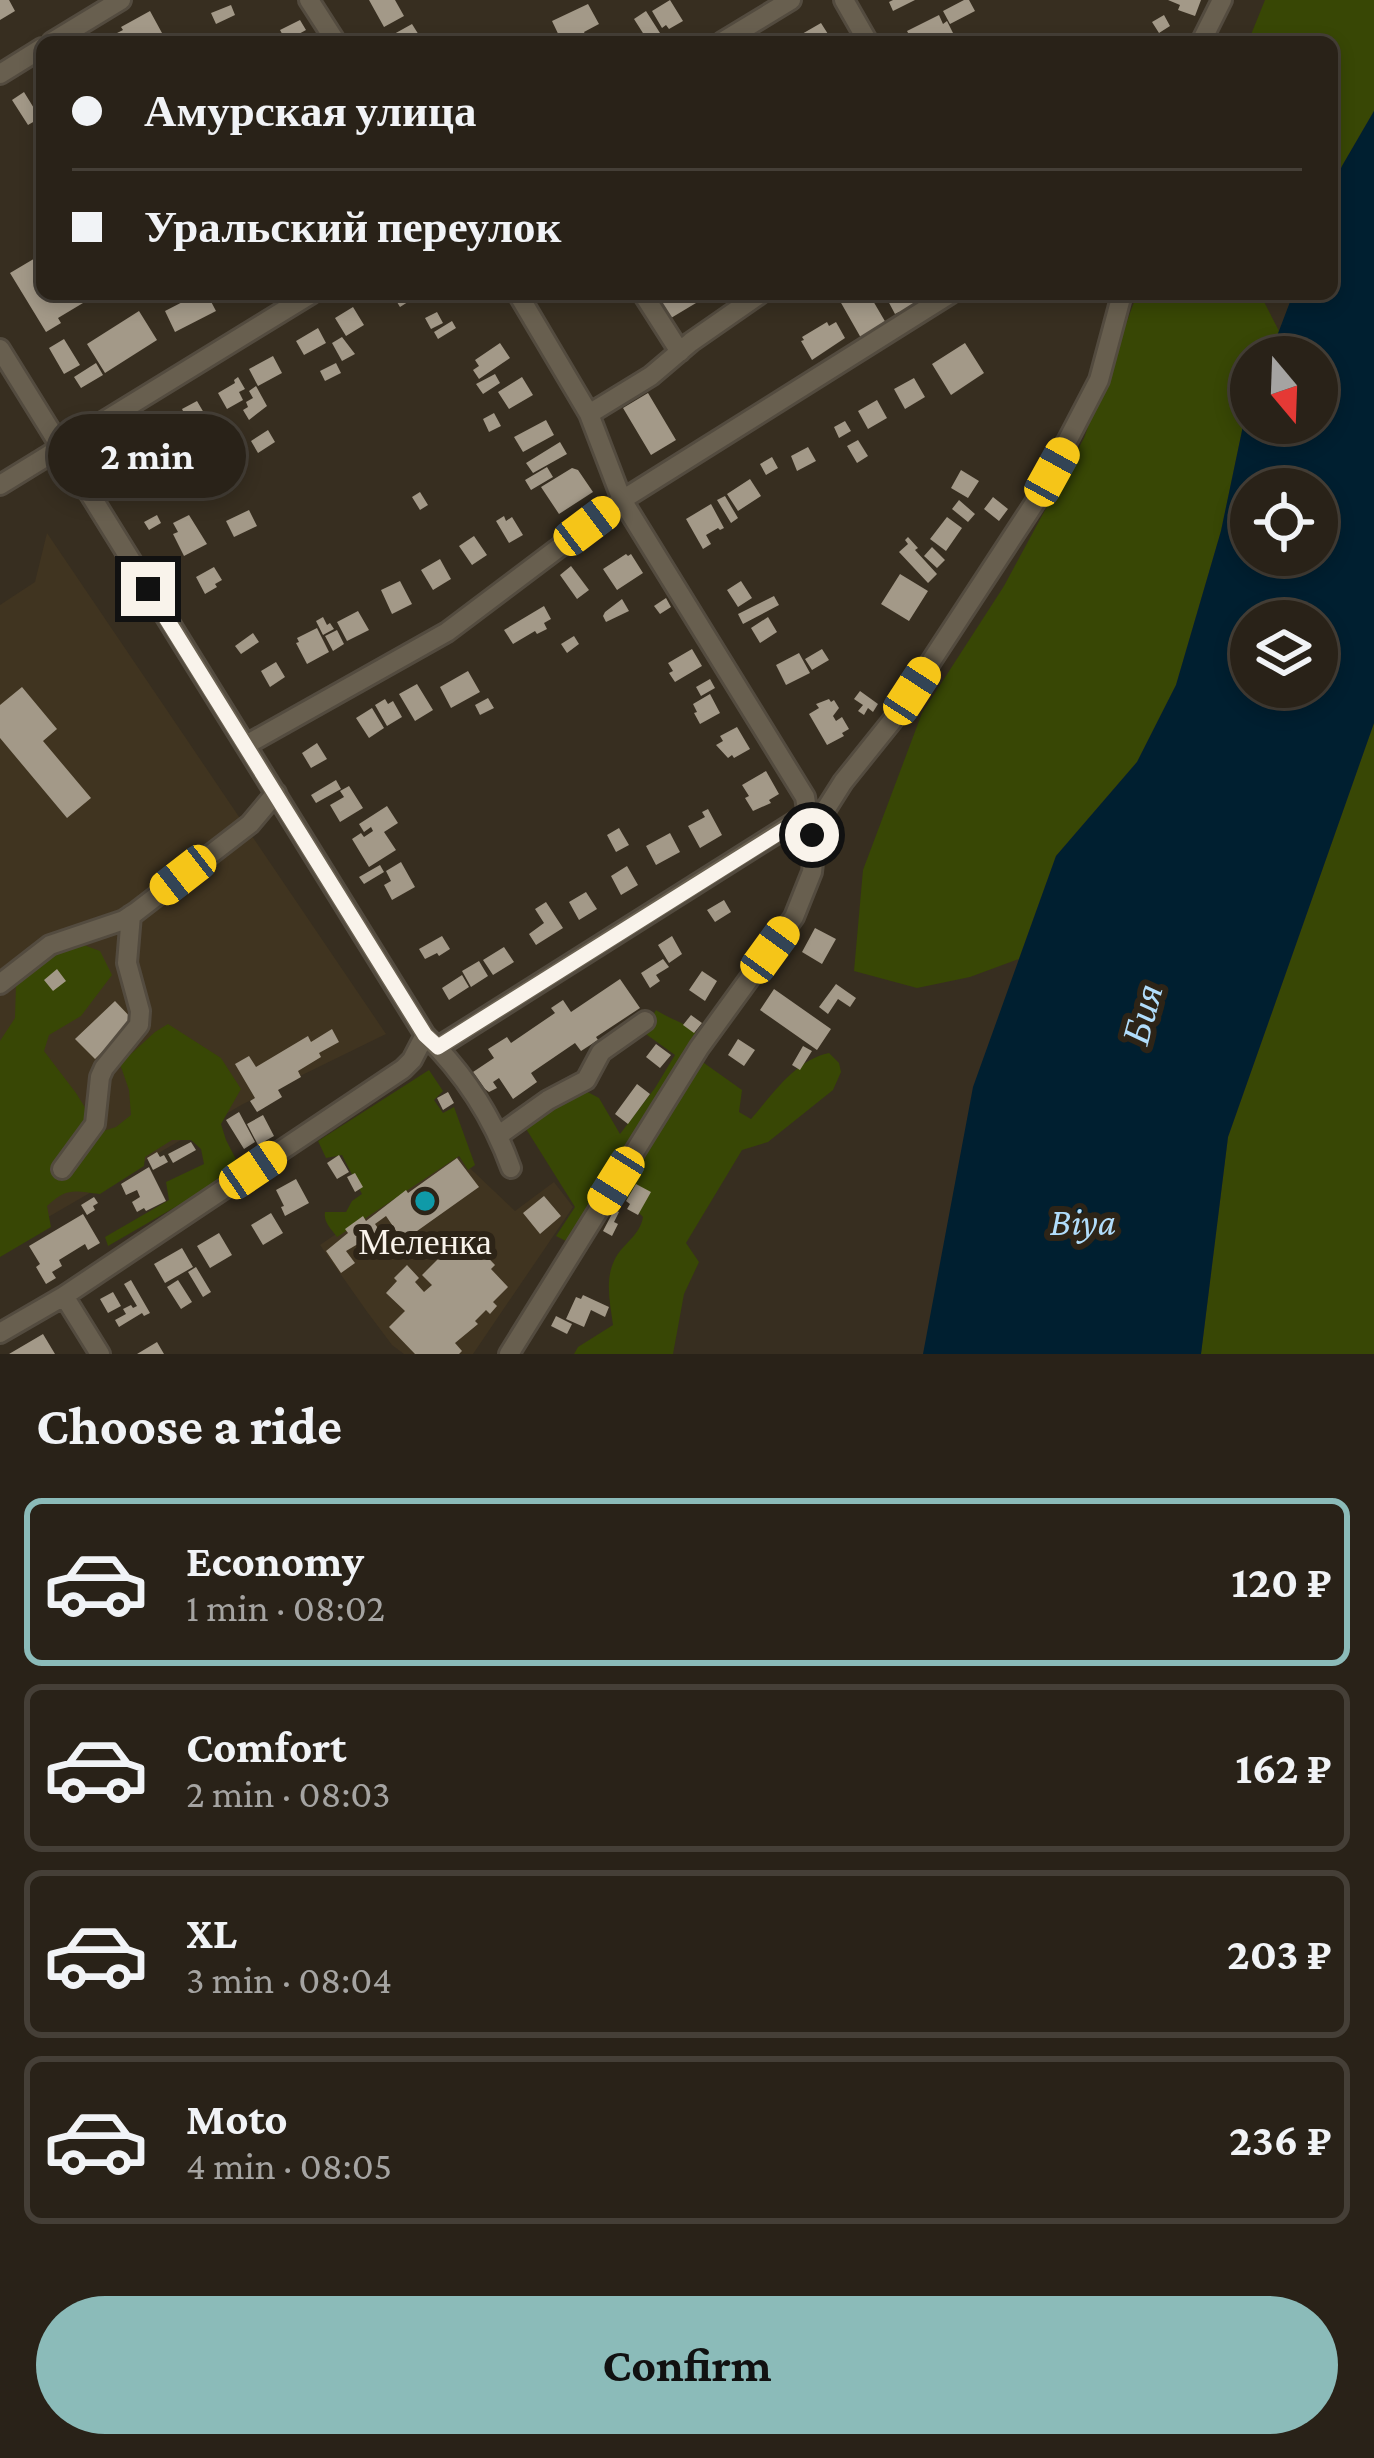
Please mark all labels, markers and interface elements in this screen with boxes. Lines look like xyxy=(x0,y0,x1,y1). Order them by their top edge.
text: Амурская улица xyxy=(144,86,476,136)
text: Уральский переулок xyxy=(144,202,562,252)
north arrow xyxy=(1230,336,1338,444)
map controls xyxy=(1230,336,1338,708)
callout: 2 min xyxy=(49,415,247,499)
car xyxy=(1019,432,1085,512)
text: 2 min xyxy=(100,434,194,477)
button: locate xyxy=(1230,468,1338,576)
car xyxy=(547,490,627,562)
route end xyxy=(121,562,175,616)
button: layers xyxy=(1230,600,1338,708)
car xyxy=(877,651,947,731)
route start xyxy=(785,808,839,862)
car xyxy=(144,839,222,911)
car xyxy=(734,910,806,990)
water label: Бия xyxy=(1113,979,1171,1050)
car xyxy=(213,1135,293,1205)
car xyxy=(582,1141,650,1221)
marker: Меленка xyxy=(412,1188,438,1214)
water label: Biya xyxy=(1050,1200,1116,1244)
place label: Меленка xyxy=(358,1222,492,1262)
text: Choose a ride xyxy=(36,1396,342,1456)
icon: car xyxy=(42,1528,150,1636)
text: Economy xyxy=(186,1536,364,1586)
text: 120 ₽ xyxy=(1231,1557,1332,1607)
text: 1 min · 08:02 xyxy=(186,1586,385,1629)
icon: car xyxy=(42,1714,150,1822)
text: Comfort xyxy=(186,1722,347,1772)
text: 162 ₽ xyxy=(1235,1743,1332,1793)
text: 2 min · 08:03 xyxy=(186,1772,391,1815)
icon: car xyxy=(42,1900,150,2008)
text: XL xyxy=(186,1908,237,1958)
text: 203 ₽ xyxy=(1227,1929,1332,1979)
text: 3 min · 08:04 xyxy=(186,1958,392,2001)
icon: car xyxy=(42,2086,150,2194)
text: Moto xyxy=(186,2094,288,2144)
text: 236 ₽ xyxy=(1229,2115,1332,2165)
text: 4 min · 08:05 xyxy=(186,2144,392,2187)
button: Confirm xyxy=(36,2296,1338,2434)

